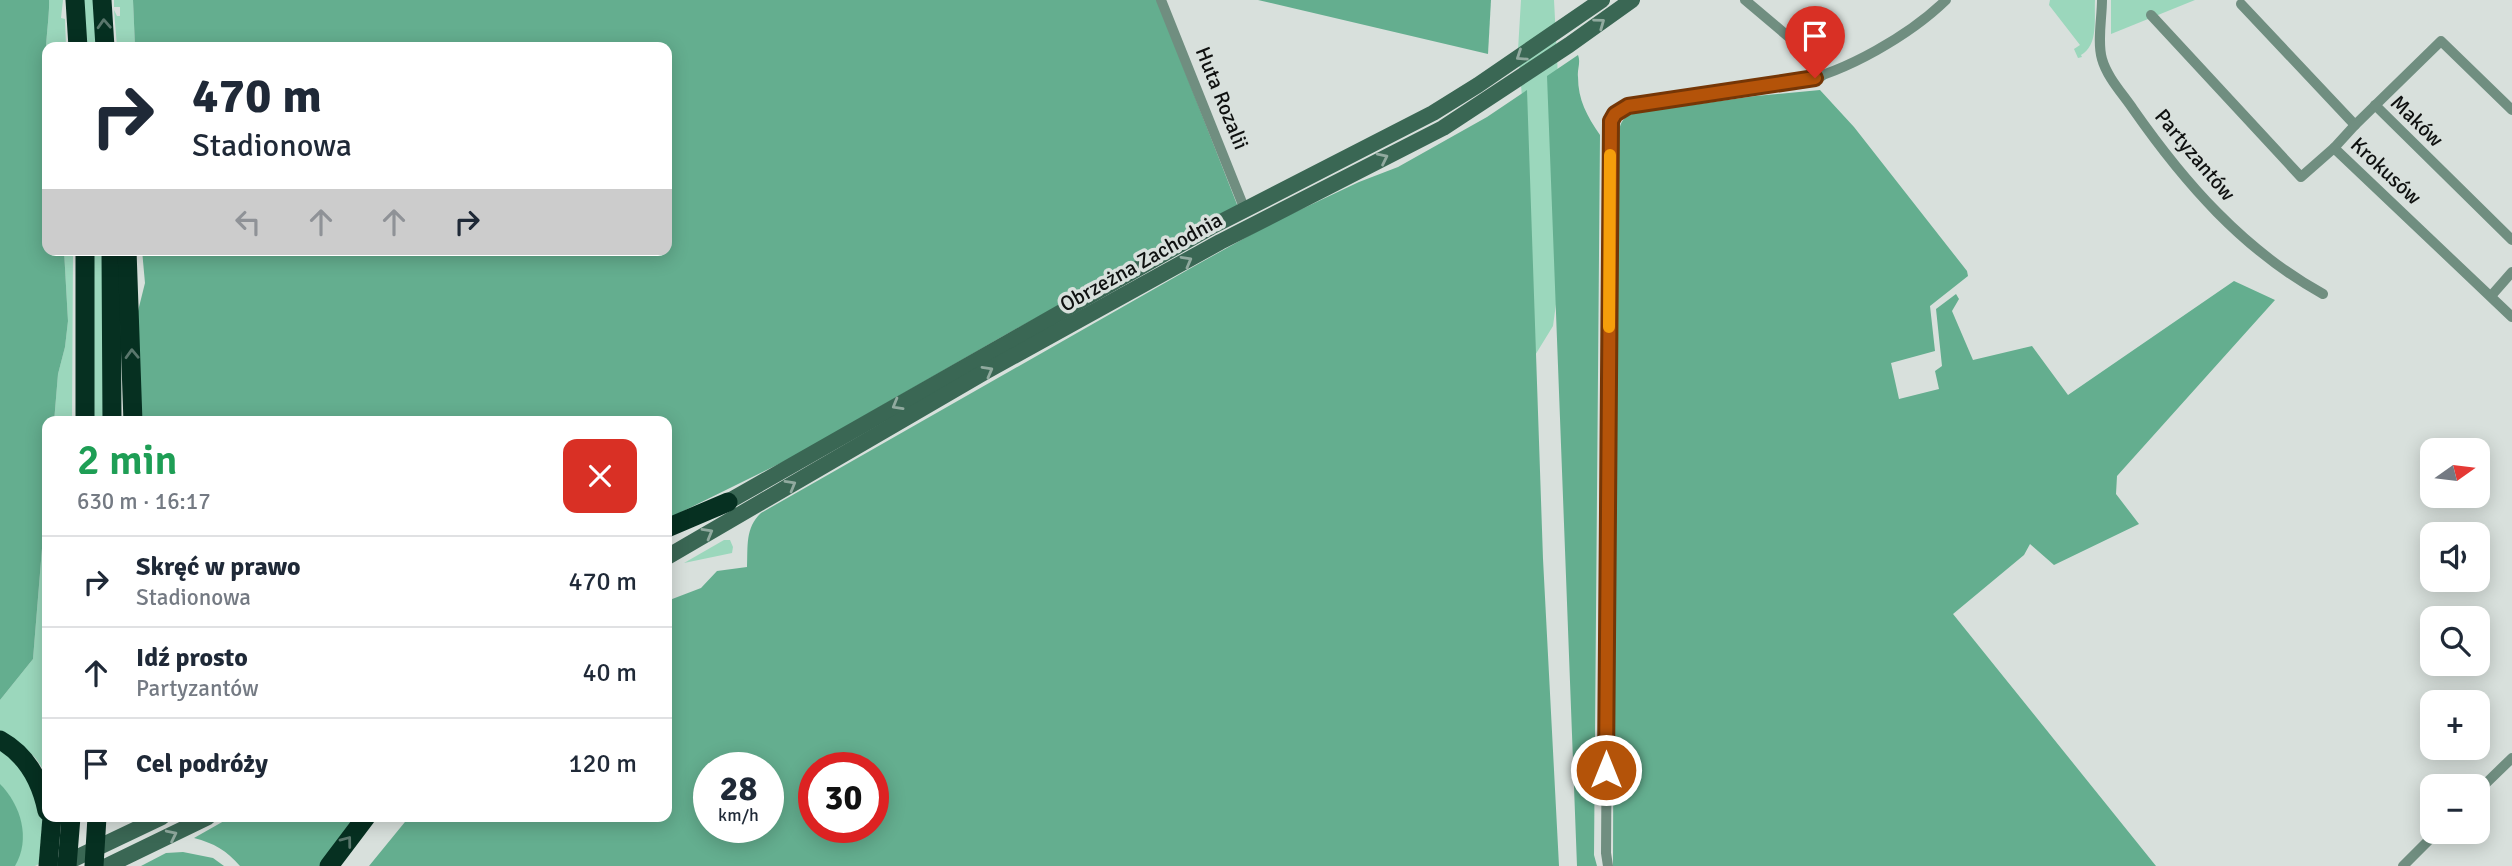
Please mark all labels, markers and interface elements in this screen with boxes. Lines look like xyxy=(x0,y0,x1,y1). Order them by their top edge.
pin xyxy=(1785,6,1845,78)
icon: arrive xyxy=(1796,17,1834,55)
one-way arrow xyxy=(96,18,111,29)
one-way arrow xyxy=(1592,18,1605,31)
street label: Huta Rozalii xyxy=(1190,43,1254,153)
one-way arrow xyxy=(1516,47,1529,60)
text: 470 m xyxy=(192,66,322,126)
icon: right xyxy=(77,70,168,161)
street label: Maków xyxy=(2385,90,2449,152)
street label: Partyzantów xyxy=(2149,104,2241,206)
text: Stadionowa xyxy=(192,126,352,165)
street label: Krokusów xyxy=(2345,132,2427,210)
one-way arrow xyxy=(1376,152,1388,166)
icon: left xyxy=(229,203,267,241)
icon: ahead xyxy=(302,203,340,241)
icon: ahead xyxy=(375,203,413,241)
icon: right xyxy=(448,203,486,241)
street label: Obrzeżna Zachodnia xyxy=(1055,207,1227,317)
one-way arrow xyxy=(1180,256,1192,269)
one-way arrow xyxy=(125,348,140,359)
one-way arrow xyxy=(981,366,993,379)
one-way arrow xyxy=(892,397,905,410)
text: 2 min xyxy=(77,435,178,486)
north arrow xyxy=(2420,438,2490,508)
map controls xyxy=(2420,438,2490,844)
button: close xyxy=(563,439,637,513)
one-way arrow xyxy=(784,480,796,493)
text: 630 m · 16:17 xyxy=(77,487,211,516)
button: sound xyxy=(2420,522,2490,592)
one-way arrow xyxy=(700,528,713,541)
text: Skręć w prawo xyxy=(136,551,301,583)
icon: right xyxy=(77,563,115,601)
text: 470 m xyxy=(568,566,637,598)
text: Stadionowa xyxy=(136,583,251,612)
button: search xyxy=(2420,606,2490,676)
text: Idź prosto xyxy=(136,642,248,674)
icon: ahead xyxy=(77,654,115,692)
text: 40 m xyxy=(582,657,637,689)
text: Partyzantów xyxy=(136,674,259,703)
button: + xyxy=(2420,690,2490,760)
position arrow xyxy=(1569,733,1643,807)
icon: arrive xyxy=(77,745,115,783)
text: Cel podróży xyxy=(136,748,268,780)
text: 120 m xyxy=(568,748,637,780)
speed limit sign: 30 xyxy=(798,752,889,843)
text: 28 xyxy=(720,767,757,810)
button: − xyxy=(2420,774,2490,844)
text: km/h xyxy=(718,804,759,826)
one-way arrow xyxy=(165,829,177,843)
one-way arrow xyxy=(339,837,351,849)

